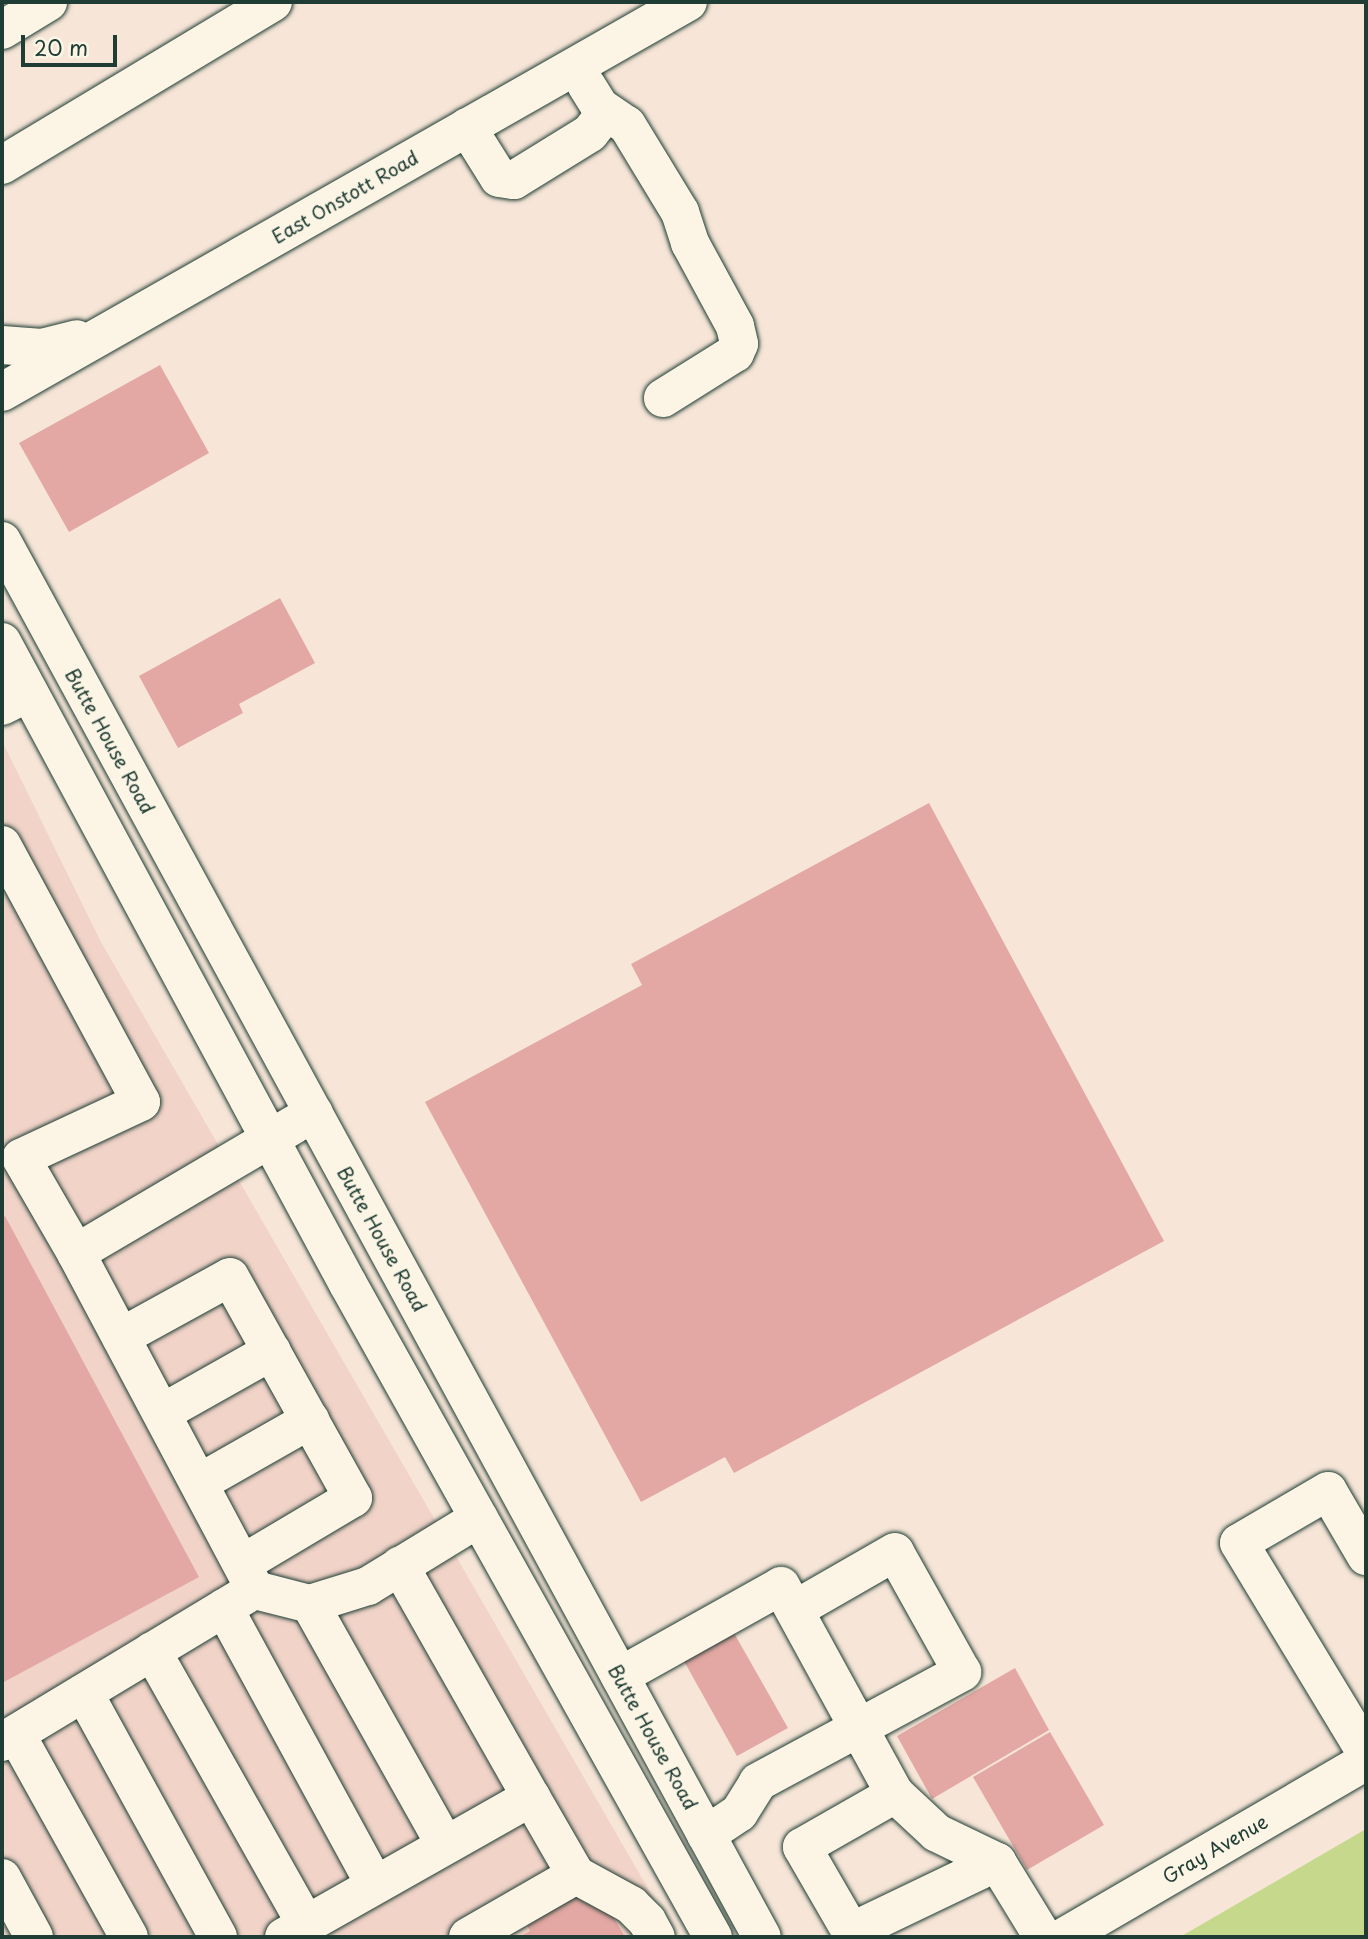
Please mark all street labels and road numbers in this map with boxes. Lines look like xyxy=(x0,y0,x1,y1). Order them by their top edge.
street label: East Onstott Road xyxy=(268,146,422,248)
street label: Butte House Road xyxy=(60,664,160,818)
street label: Butte House Road xyxy=(332,1162,432,1316)
street label: Butte House Road xyxy=(603,1660,703,1814)
street label: Gray Avenue xyxy=(1158,1810,1272,1888)

